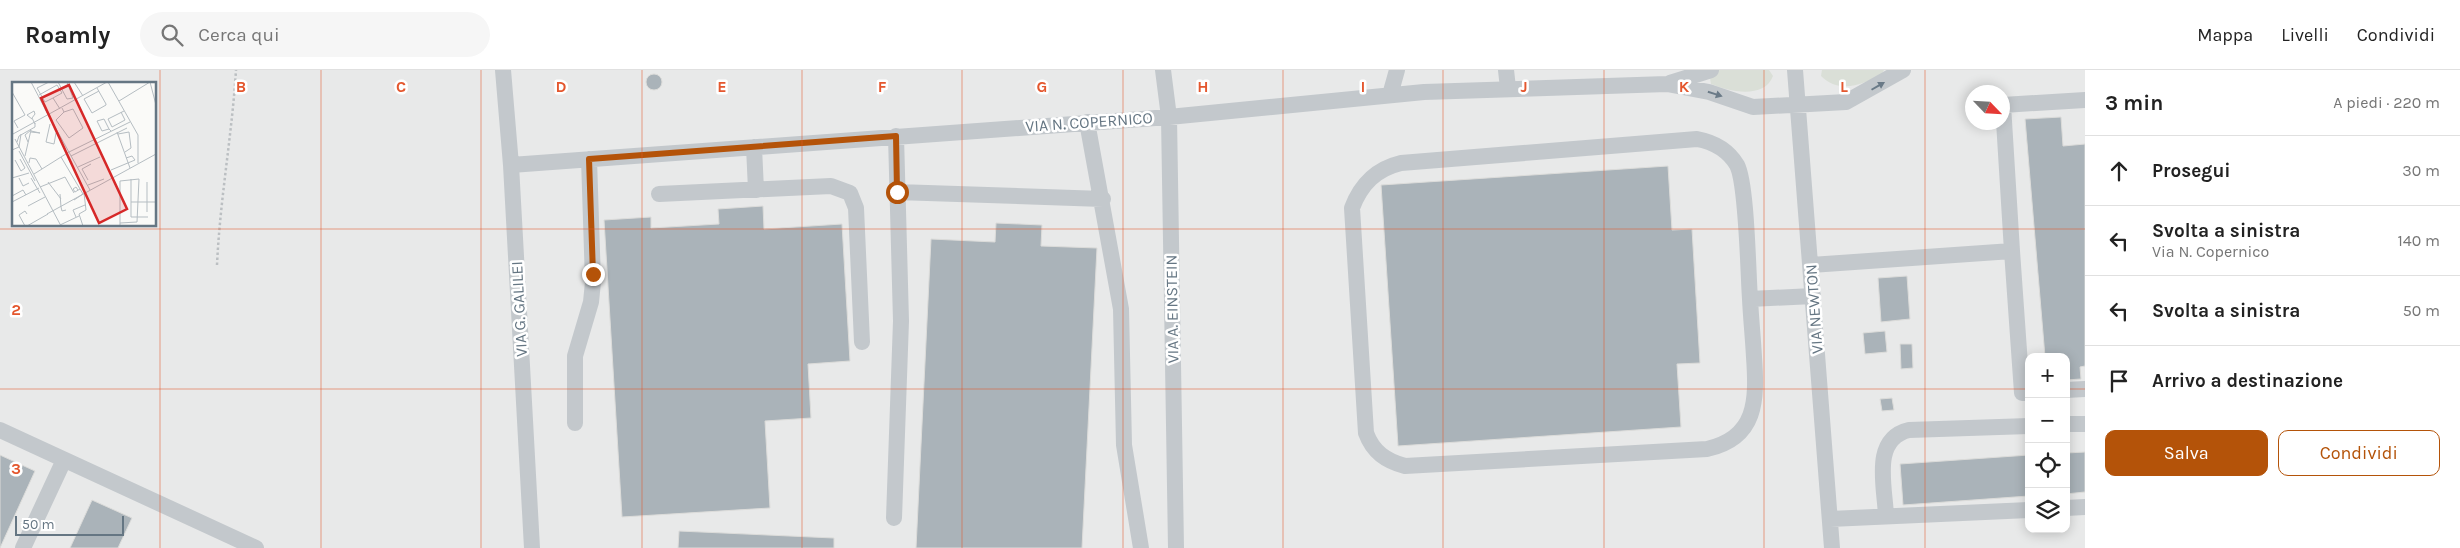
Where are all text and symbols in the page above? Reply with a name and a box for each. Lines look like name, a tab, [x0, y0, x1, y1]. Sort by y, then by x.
search box	[140, 12, 490, 57]
text: Roamly	[25, 21, 110, 49]
icon: search	[158, 21, 186, 49]
text: Cerca qui	[198, 24, 280, 46]
text: Mappa	[2197, 24, 2253, 46]
text: Livelli	[2281, 24, 2329, 46]
text: Condividi	[2357, 24, 2435, 46]
text: B	[236, 77, 246, 96]
text: C	[396, 77, 406, 96]
text: D	[556, 77, 567, 96]
text: E	[717, 77, 727, 96]
text: F	[878, 77, 887, 96]
text: G	[1037, 77, 1047, 96]
text: H	[1197, 77, 1209, 96]
text: I	[1361, 77, 1365, 96]
text: J	[1520, 77, 1528, 96]
text: K	[1679, 77, 1690, 96]
text: L	[1840, 77, 1848, 96]
one-way arrow	[1871, 81, 1884, 90]
inset map	[12, 82, 156, 226]
north arrow	[1965, 85, 2010, 130]
one-way arrow	[1708, 90, 1723, 98]
text: 3 min	[2105, 91, 2163, 115]
text: A piedi · 220 m	[2333, 93, 2440, 112]
street label: VIA N. COPERNICO	[1025, 108, 1153, 136]
icon: ahead	[2105, 157, 2133, 185]
text: Prosegui	[2152, 160, 2231, 182]
text: 30 m	[2402, 161, 2440, 180]
route start	[886, 181, 909, 204]
text: Svolta a sinistra	[2152, 220, 2300, 242]
icon: left	[2105, 227, 2133, 255]
text: 140 m	[2398, 231, 2440, 250]
text: Via N. Copernico	[2152, 242, 2269, 261]
street label: VIA A. EINSTEIN	[1162, 254, 1182, 364]
street label: VIA G. GALILEI	[507, 261, 531, 357]
route end	[582, 263, 605, 286]
street label: VIA NEWTON	[1801, 263, 1827, 355]
icon: left	[2105, 297, 2133, 325]
text: 2	[11, 300, 21, 319]
text: Svolta a sinistra	[2152, 300, 2300, 322]
text: 50 m	[2403, 301, 2440, 320]
map controls	[2025, 353, 2070, 533]
button: +	[2025, 353, 2070, 398]
icon: arrive	[2105, 367, 2133, 395]
text: Arrivo a destinazione	[2152, 370, 2343, 392]
button: −	[2025, 398, 2070, 443]
button: Salva	[2105, 430, 2268, 476]
button: Condividi	[2278, 430, 2440, 476]
button: locate	[2025, 443, 2070, 488]
text: 3	[11, 459, 21, 478]
button: layers	[2025, 488, 2070, 533]
scale bar	[15, 513, 124, 536]
text: 50 m	[22, 516, 55, 533]

